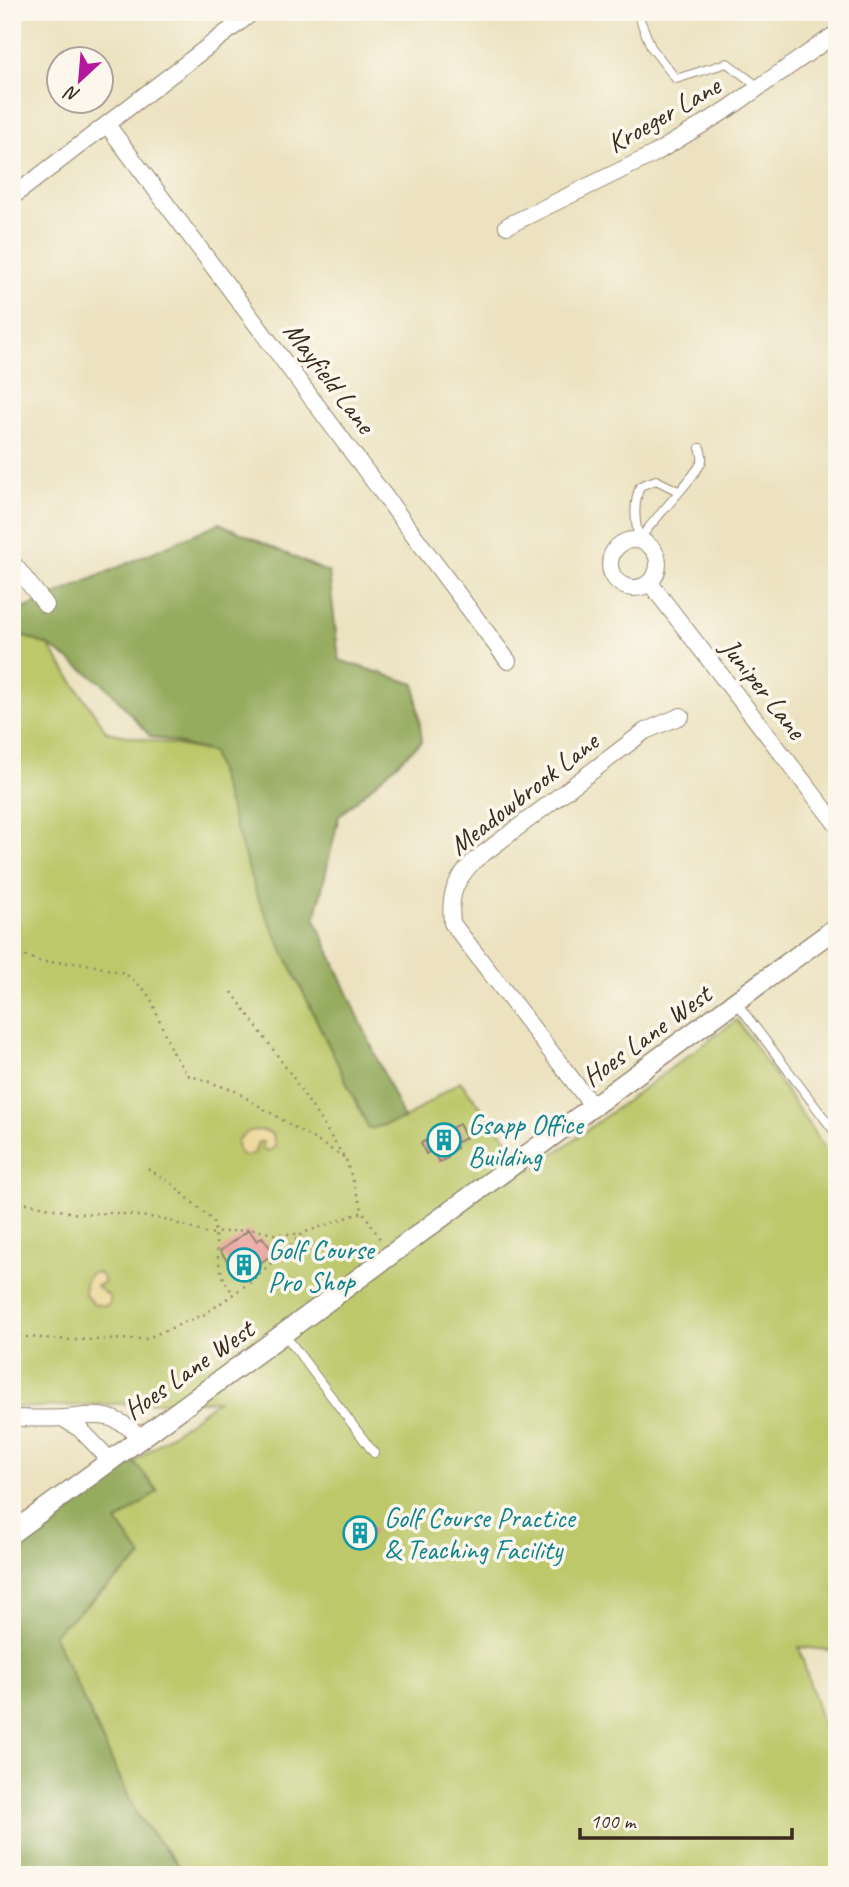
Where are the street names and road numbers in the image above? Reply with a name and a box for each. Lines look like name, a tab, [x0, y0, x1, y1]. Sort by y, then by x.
street label: Kroeger Lane	[600, 67, 728, 161]
street label: Mayfield Lane	[276, 314, 384, 442]
street label: Juniper Lane	[712, 629, 815, 747]
street label: Meadowbrook Lane	[442, 723, 606, 863]
street label: Hoes Lane West	[575, 975, 720, 1094]
street label: Hoes Lane West	[116, 1310, 262, 1427]

